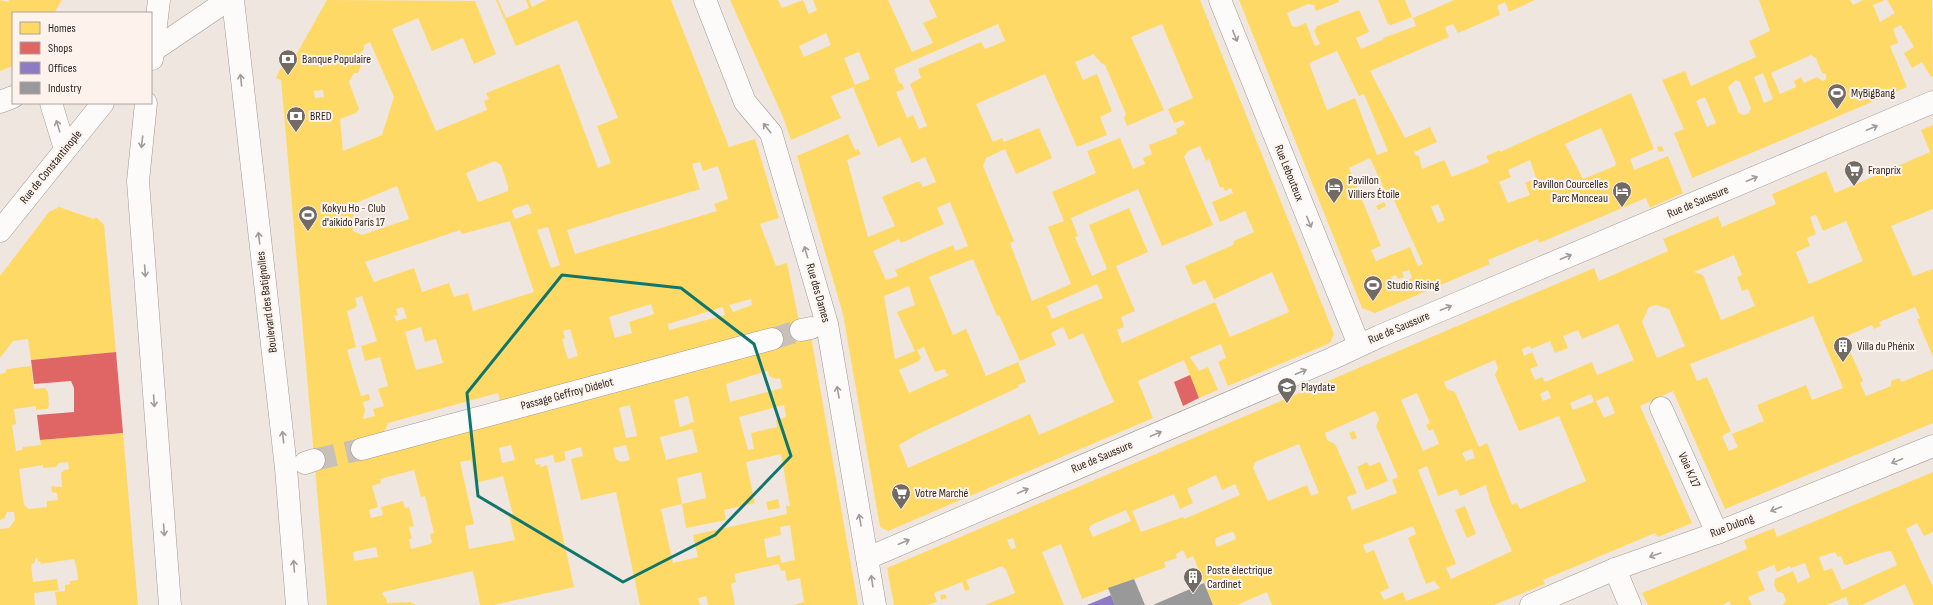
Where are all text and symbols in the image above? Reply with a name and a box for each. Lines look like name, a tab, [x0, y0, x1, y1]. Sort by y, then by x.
legend	[12, 12, 152, 104]
text: Homes	[48, 21, 76, 36]
one-way arrow	[1231, 30, 1239, 42]
text: Shops	[48, 41, 73, 56]
bank icon: Banque Populaire	[277, 48, 299, 76]
place label: Banque Populaire	[302, 52, 371, 67]
text: Offices	[48, 61, 77, 76]
one-way arrow	[237, 73, 245, 86]
text: Industry	[48, 81, 82, 96]
sports icon: MyBigBang	[1826, 82, 1848, 110]
place label: MyBigBang	[1851, 86, 1895, 101]
bank icon: BRED	[285, 105, 307, 133]
place label: BRED	[310, 109, 332, 124]
one-way arrow	[54, 120, 61, 133]
one-way arrow	[762, 123, 771, 133]
one-way arrow	[1866, 124, 1878, 131]
street label: Rue de Constantinople	[17, 127, 85, 207]
one-way arrow	[138, 135, 146, 148]
street label: Rue Lebouteux	[1271, 143, 1307, 204]
supermarket icon: Franprix	[1843, 159, 1865, 187]
place label: Franprix	[1868, 163, 1901, 178]
place label: Pavillon Villiers Étoile	[1348, 173, 1400, 202]
one-way arrow	[1746, 174, 1758, 182]
hotel icon: Pavillon Villiers Étoile	[1323, 176, 1345, 204]
place label: Pavillon Courcelles Parc Monceau	[1533, 177, 1608, 206]
hotel icon: Pavillon Courcelles Parc Monceau	[1611, 180, 1633, 208]
street label: Rue de Saussure	[1665, 182, 1731, 222]
place label: Kokyu Ho - Club d'aikido Paris 17	[322, 201, 386, 230]
sports icon: Kokyu Ho - Club d'aikido Paris 17	[297, 204, 319, 232]
one-way arrow	[1306, 215, 1313, 227]
one-way arrow	[256, 232, 263, 245]
one-way arrow	[802, 245, 809, 258]
street label: Boulevard des Batignolles	[253, 250, 281, 354]
one-way arrow	[1559, 253, 1571, 261]
street label: Rue des Dames	[802, 262, 834, 324]
one-way arrow	[141, 264, 148, 277]
sports icon: Studio Rising	[1362, 274, 1384, 302]
place label: Studio Rising	[1387, 278, 1439, 293]
one-way arrow	[1440, 304, 1452, 311]
street label: Rue de Saussure	[1366, 308, 1432, 348]
building icon: Villa du Phénix	[1832, 335, 1854, 363]
place label: Villa du Phénix	[1857, 339, 1915, 354]
one-way arrow	[1294, 368, 1306, 375]
street label: Passage Geffroy Didelot	[519, 374, 615, 414]
school or university icon: Playdate	[1276, 376, 1298, 404]
place label: Playdate	[1301, 380, 1336, 395]
one-way arrow	[834, 385, 842, 398]
one-way arrow	[151, 394, 158, 407]
one-way arrow	[1149, 430, 1161, 437]
one-way arrow	[279, 431, 287, 444]
street label: Rue de Saussure	[1069, 437, 1135, 477]
street label: Voie K/17	[1675, 450, 1704, 490]
one-way arrow	[1891, 457, 1903, 465]
supermarket icon: Votre Marché	[890, 482, 912, 510]
place label: Votre Marché	[915, 486, 969, 501]
one-way arrow	[1017, 487, 1029, 494]
one-way arrow	[1771, 506, 1783, 513]
street label: Rue Dulong	[1708, 511, 1756, 541]
one-way arrow	[856, 514, 864, 527]
one-way arrow	[161, 524, 168, 537]
one-way arrow	[897, 538, 909, 546]
one-way arrow	[1648, 552, 1661, 559]
one-way arrow	[290, 560, 297, 573]
place label: Poste électrique Cardinet	[1207, 563, 1273, 592]
building icon: Poste électrique Cardinet	[1182, 566, 1204, 594]
one-way arrow	[867, 575, 875, 588]

